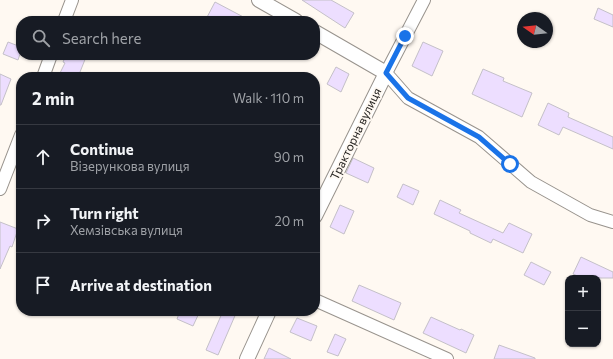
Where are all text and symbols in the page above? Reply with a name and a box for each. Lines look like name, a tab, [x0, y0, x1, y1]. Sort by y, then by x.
north arrow	[517, 12, 553, 48]
search box	[16, 16, 320, 60]
icon: search	[30, 27, 52, 49]
route end	[396, 27, 414, 45]
text: Search here	[62, 29, 141, 47]
street label: Тракторна вулиця	[327, 85, 383, 182]
text: 2 min	[32, 88, 74, 109]
text: Walk · 110 m	[233, 90, 304, 106]
text: Continue	[70, 140, 134, 158]
icon: ahead	[32, 146, 54, 168]
text: 90 m	[274, 149, 304, 165]
route start	[501, 155, 519, 173]
text: Візерункова вулиця	[70, 158, 190, 174]
text: Turn right	[70, 204, 139, 222]
icon: right	[32, 210, 54, 232]
text: 20 m	[275, 213, 304, 229]
text: Хемзівська вулиця	[70, 222, 183, 238]
icon: arrive	[32, 274, 54, 296]
map controls	[565, 275, 601, 347]
button: +	[565, 275, 601, 311]
text: Arrive at destination	[70, 276, 212, 294]
button: −	[565, 311, 601, 347]

